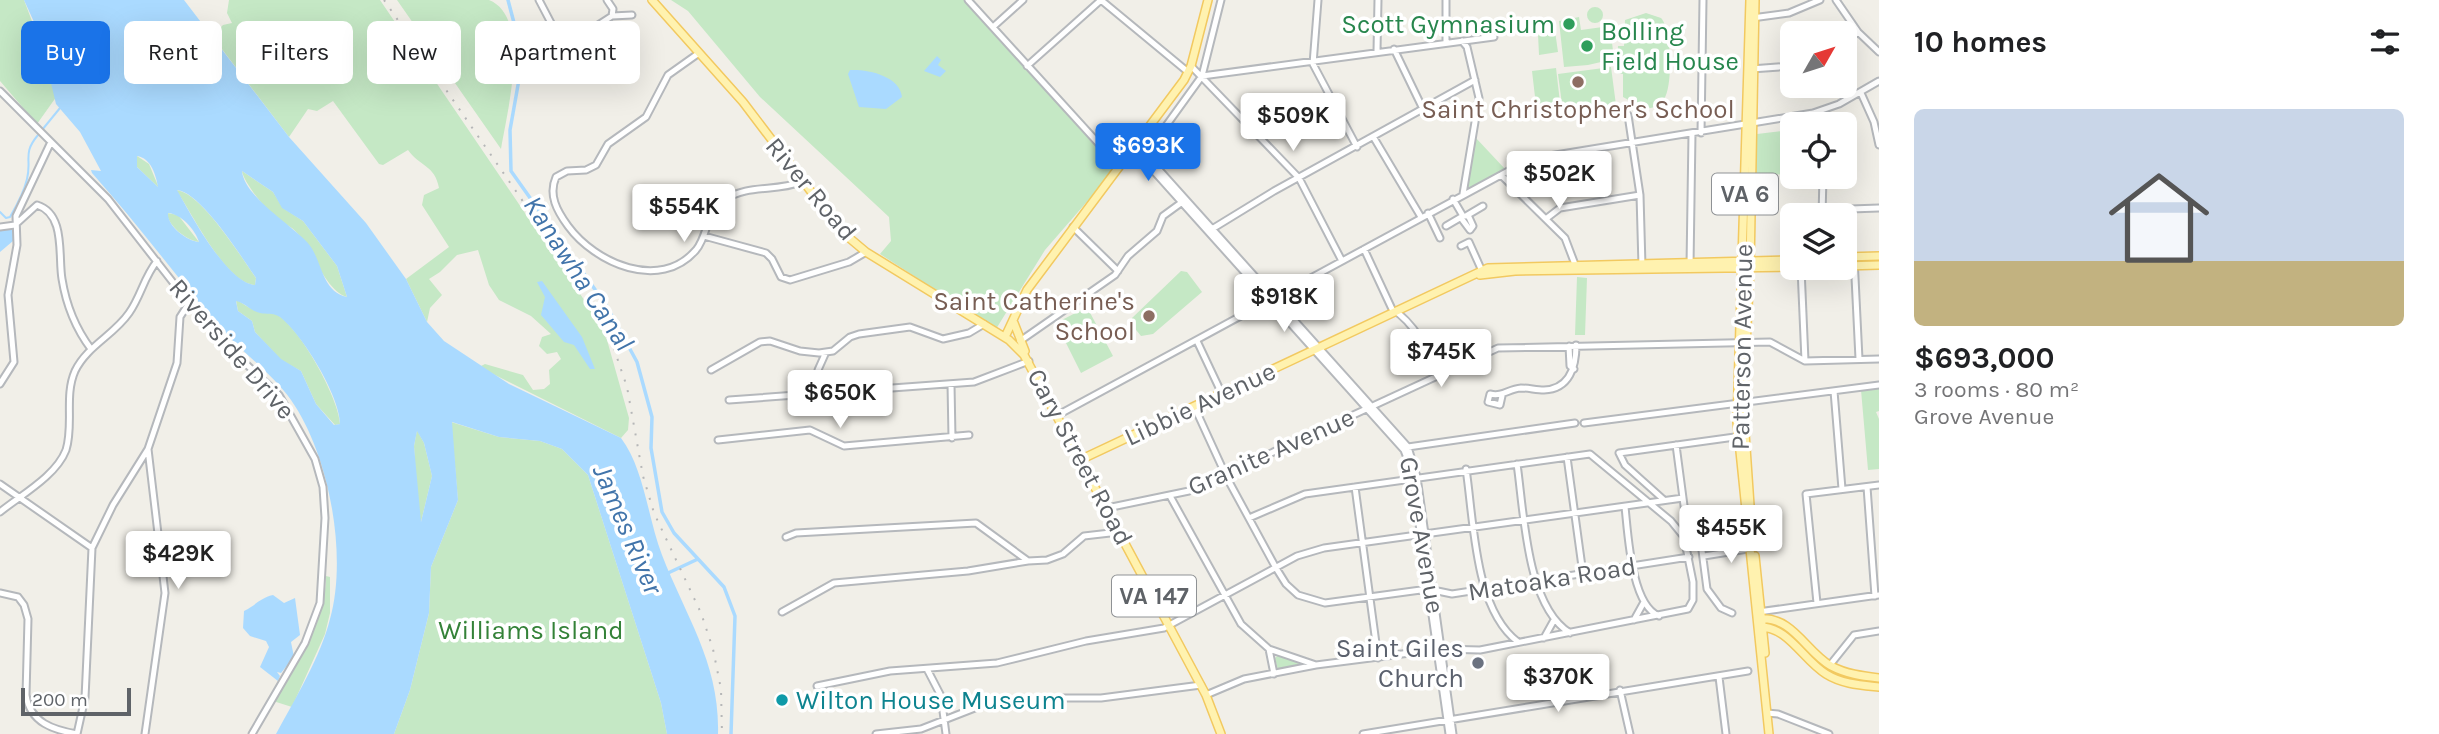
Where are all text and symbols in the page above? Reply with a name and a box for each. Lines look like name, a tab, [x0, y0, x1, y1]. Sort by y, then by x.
place label: Scott Gymnasium	[1341, 9, 1555, 40]
marker: Scott Gymnasium	[1561, 16, 1577, 32]
place label: Bolling Field House	[1601, 16, 1739, 77]
chip: Buy	[21, 21, 110, 84]
chip: Rent	[124, 21, 222, 84]
chip: Filters	[236, 21, 353, 84]
chip: New	[367, 21, 461, 84]
chip: Apartment	[475, 21, 640, 84]
north arrow	[1780, 21, 1857, 98]
map controls	[1780, 21, 1857, 280]
icon: filters	[2366, 23, 2404, 61]
text: 10 homes	[1914, 24, 2047, 60]
marker: Bolling Field House	[1579, 38, 1595, 54]
marker: Saint Christopher's School	[1570, 74, 1586, 90]
pin: $509K	[1244, 94, 1342, 153]
place label: Saint Christopher's School	[1421, 94, 1735, 125]
text: $509K	[1257, 102, 1329, 129]
button: locate	[1780, 112, 1857, 189]
pin: $693K	[1099, 124, 1197, 183]
street label: River Road	[759, 131, 863, 247]
text: $693K	[1111, 132, 1185, 159]
pin: $502K	[1510, 152, 1608, 211]
icon: home	[2096, 155, 2222, 281]
text: $502K	[1523, 160, 1595, 187]
road number: VA 6	[1712, 174, 1778, 214]
pin: $554K	[635, 184, 733, 244]
water label: Kanawha Canal	[517, 189, 641, 357]
text: $554K	[648, 193, 720, 220]
button: layers	[1780, 203, 1857, 280]
street label: Patterson Avenue	[1725, 244, 1759, 450]
street label: Riverside Drive	[162, 272, 302, 426]
pin: $918K	[1235, 274, 1333, 334]
text: $918K	[1250, 283, 1318, 310]
place label: Saint Catherine's School	[933, 286, 1135, 347]
marker: Saint Catherine's School	[1141, 308, 1157, 324]
pin: $745K	[1392, 330, 1490, 389]
text: $745K	[1406, 338, 1476, 365]
text: $693,000	[1914, 340, 2054, 376]
street label: Libbie Avenue	[1119, 355, 1281, 453]
street label: Cary Street Road	[1020, 363, 1140, 551]
pin: $650K	[791, 370, 889, 430]
text: 3 rooms · 80 m²	[1914, 376, 2079, 403]
text: $650K	[804, 379, 876, 406]
street label: Granite Avenue	[1183, 401, 1359, 503]
text: Grove Avenue	[1914, 403, 2054, 430]
street label: Grove Avenue	[1393, 454, 1451, 616]
water label: James River	[586, 459, 671, 600]
pin: $455K	[1682, 505, 1780, 565]
text: $455K	[1695, 514, 1767, 541]
pin: $429K	[129, 532, 227, 591]
text: $429K	[142, 540, 214, 567]
street label: Matoaka Road	[1466, 550, 1638, 608]
road number: VA 147	[1112, 576, 1196, 616]
park label: Williams Island	[438, 615, 624, 646]
place label: Saint Giles Church	[1336, 633, 1464, 694]
pin: $370K	[1509, 654, 1607, 714]
marker: Saint Giles Church	[1470, 655, 1486, 671]
text: $370K	[1522, 663, 1594, 690]
scale bar	[21, 685, 131, 717]
place label: Wilton House Museum	[796, 685, 1066, 716]
text: 200 m	[32, 689, 88, 711]
marker: Wilton House Museum	[774, 692, 790, 708]

